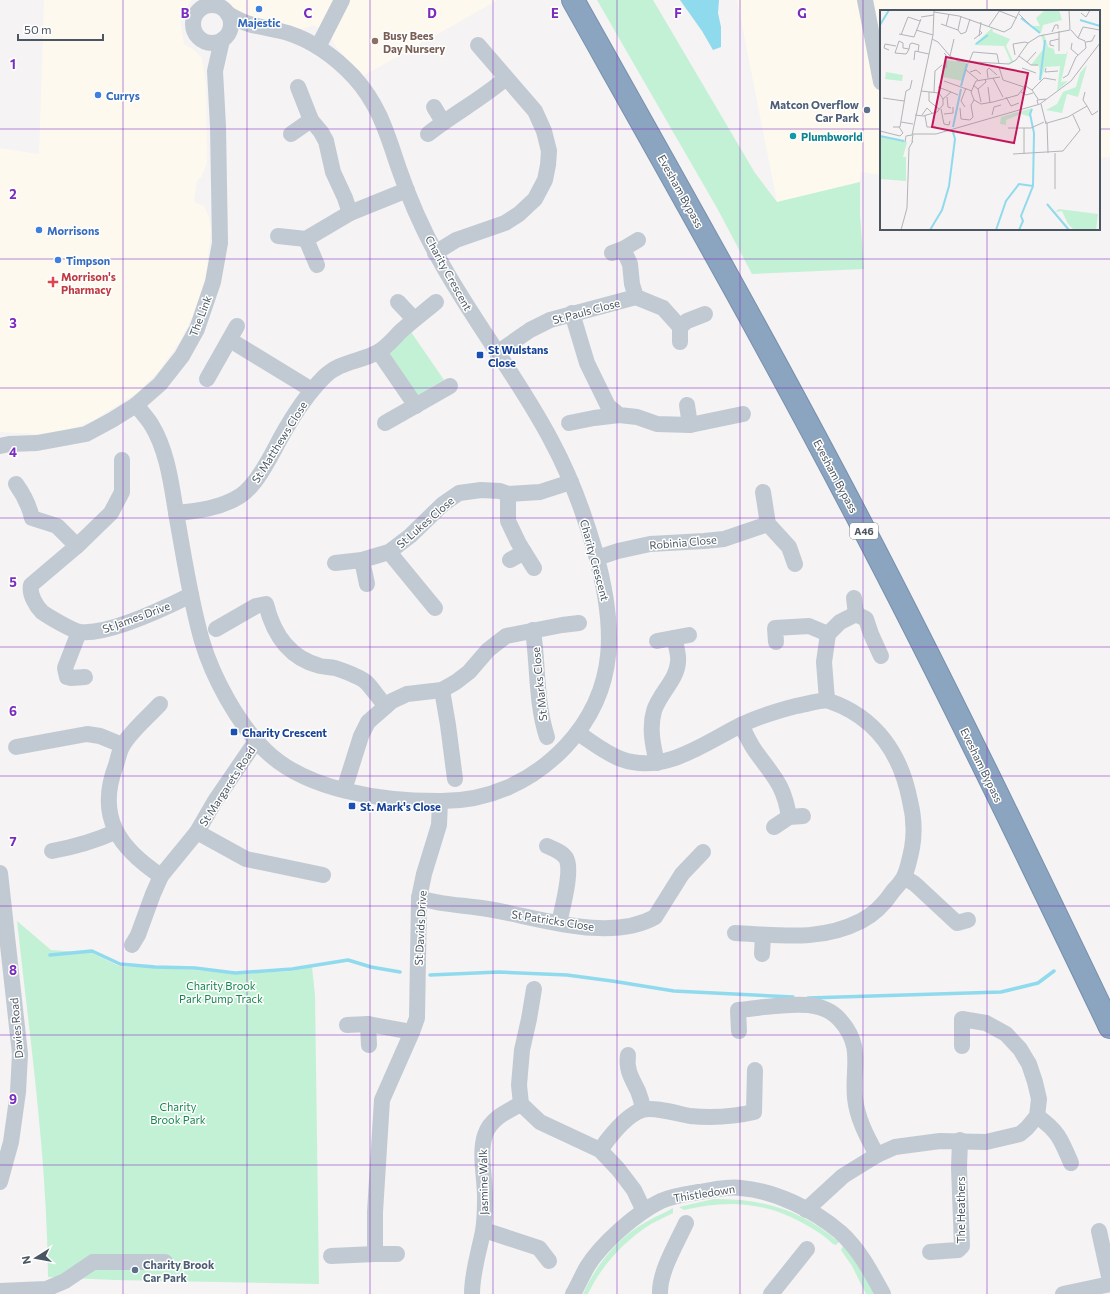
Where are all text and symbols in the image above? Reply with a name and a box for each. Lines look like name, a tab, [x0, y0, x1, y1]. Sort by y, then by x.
marker: Majestic	[254, 4, 264, 14]
text: B	[181, 5, 190, 21]
text: C	[304, 5, 313, 21]
text: D	[427, 5, 437, 21]
text: E	[551, 5, 559, 21]
text: F	[674, 5, 682, 21]
text: G	[797, 5, 807, 21]
inset map	[880, 10, 1100, 230]
scale bar	[18, 16, 103, 42]
place label: Majestic	[237, 16, 281, 29]
text: 50 m	[24, 22, 52, 36]
place label: Busy Bees Day Nursery	[383, 29, 445, 55]
marker: Busy Bees Day Nursery	[370, 36, 380, 46]
text: 1	[10, 56, 16, 72]
place label: Currys	[106, 89, 140, 102]
marker: Currys	[93, 90, 103, 100]
place label: Matcon Overflow Car Park	[770, 98, 860, 124]
marker: Matcon Overflow Car Park	[862, 105, 872, 115]
place label: Plumbworld	[801, 130, 863, 143]
marker: Plumbworld	[788, 131, 798, 141]
street label: Evesham Bypass	[656, 152, 706, 230]
text: 2	[9, 186, 17, 202]
place label: Morrisons	[47, 224, 99, 237]
marker: Morrisons	[34, 225, 44, 235]
street label: Charity Crescent	[423, 233, 475, 313]
place label: Timpson	[66, 254, 110, 267]
marker: Timpson	[53, 255, 63, 265]
place label: Morrison's Pharmacy	[61, 270, 116, 296]
marker: Morrison's Pharmacy	[48, 277, 58, 287]
street label: The Link	[186, 294, 214, 338]
street label: St Pauls Close	[551, 296, 621, 326]
text: 3	[9, 315, 17, 331]
place label: St Wulstans Close	[488, 343, 548, 369]
marker: St Wulstans Close	[475, 350, 485, 360]
street label: St Matthews Close	[249, 399, 309, 485]
street label: Evesham Bypass	[811, 437, 861, 515]
text: 4	[9, 444, 17, 460]
street label: St Lukes Close	[394, 493, 456, 550]
street label: Charity Crescent	[578, 518, 612, 603]
road number: A46	[850, 523, 878, 539]
street label: Robinia Close	[649, 533, 717, 551]
text: 5	[9, 574, 17, 590]
street label: St James Drive	[100, 599, 172, 636]
street label: St Marks Close	[529, 646, 549, 722]
text: 6	[9, 703, 17, 719]
place label: Charity Crescent	[242, 726, 327, 739]
street label: Evesham Bypass	[958, 726, 1006, 804]
marker: Charity Crescent	[229, 727, 239, 737]
street label: St Margarets Road	[196, 744, 258, 828]
place label: St. Mark's Close	[360, 800, 441, 813]
marker: St. Mark's Close	[347, 801, 357, 811]
text: 7	[9, 833, 17, 849]
street label: St Davids Drive	[412, 890, 428, 966]
street label: St Patricks Close	[511, 907, 595, 933]
text: 8	[9, 962, 17, 978]
park label: Charity Brook Park Pump Track	[179, 979, 263, 1005]
street label: Davies Road	[7, 997, 25, 1059]
text: 9	[9, 1091, 17, 1107]
park label: Charity Brook Park	[150, 1100, 206, 1126]
street label: Jasmine Walk	[476, 1149, 491, 1215]
street label: The Heathers	[954, 1177, 967, 1243]
street label: Thistledown	[672, 1182, 736, 1204]
north arrow	[16, 1238, 56, 1278]
text: N	[19, 1255, 33, 1265]
place label: Charity Brook Car Park	[143, 1258, 215, 1284]
marker: Charity Brook Car Park	[130, 1265, 140, 1275]

